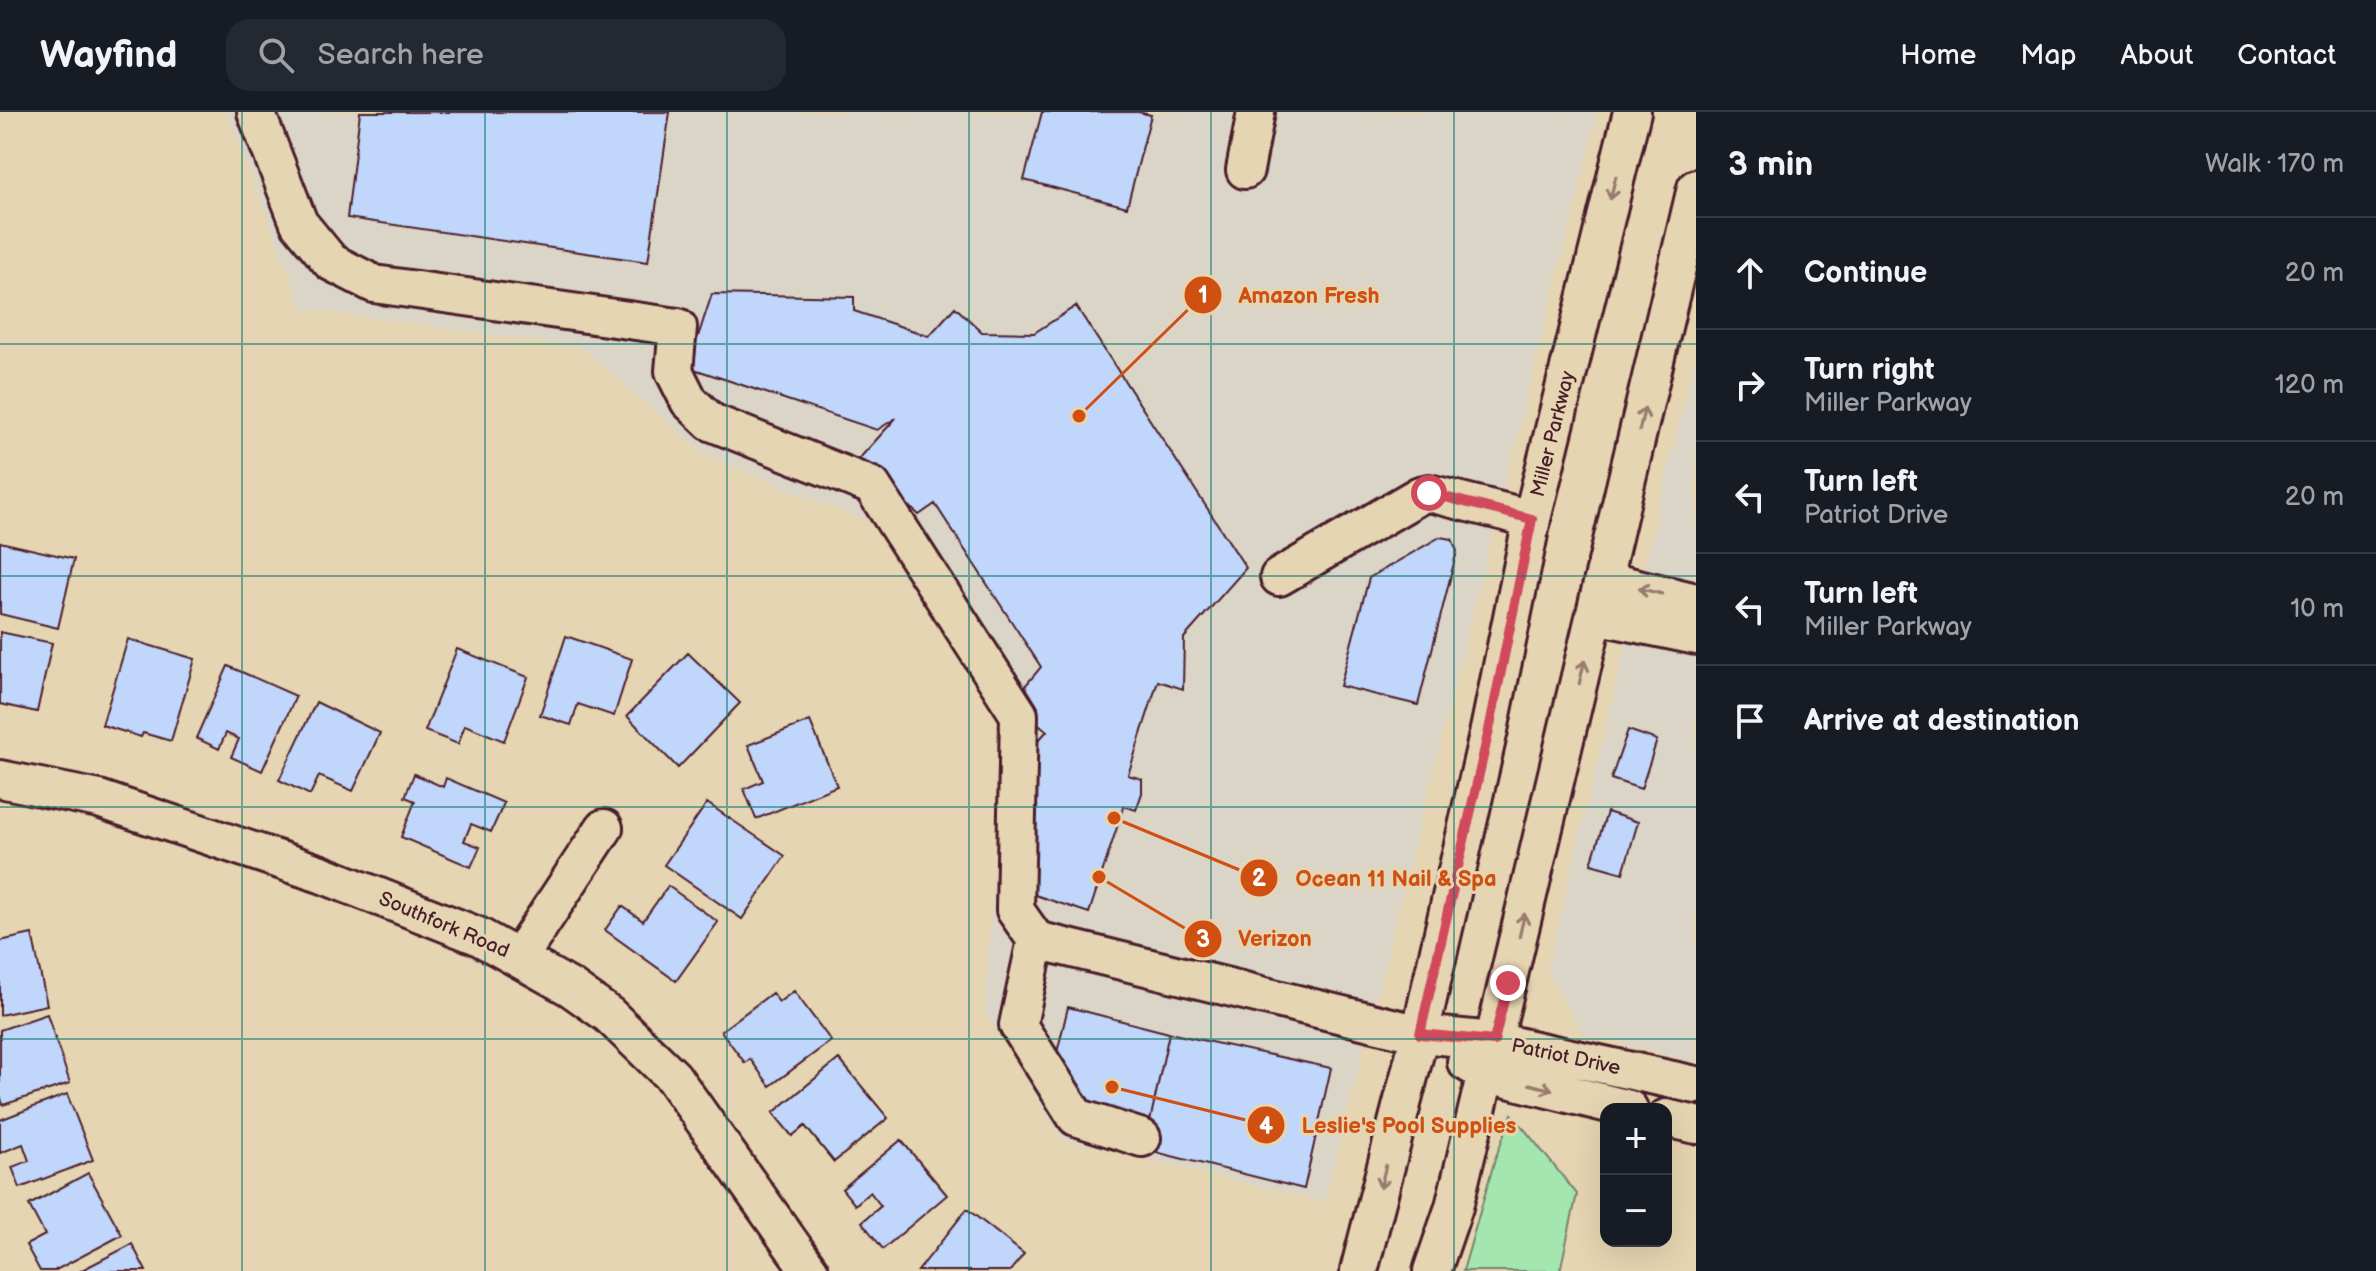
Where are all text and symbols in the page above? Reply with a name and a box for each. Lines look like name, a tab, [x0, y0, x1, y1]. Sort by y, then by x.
search box	[226, 19, 786, 91]
text: Wayfind	[40, 33, 178, 78]
icon: search	[254, 33, 298, 77]
text: Search here	[318, 37, 484, 73]
text: Home	[1900, 39, 1976, 72]
text: Map	[2020, 39, 2077, 72]
text: About	[2121, 39, 2193, 72]
text: Contact	[2237, 39, 2336, 72]
text: 3 min	[1728, 144, 1813, 185]
text: Walk · 170 m	[2205, 149, 2344, 180]
one-way arrow	[1605, 174, 1620, 200]
icon: ahead	[1728, 251, 1772, 295]
text: Continue	[1804, 255, 1927, 291]
text: 20 m	[2285, 258, 2344, 289]
callout: Amazon Fresh	[1183, 272, 1396, 318]
text: 1	[1198, 281, 1208, 310]
text: Amazon Fresh	[1237, 283, 1380, 310]
text: Turn right	[1804, 352, 1935, 388]
icon: right	[1728, 363, 1772, 407]
street label: Miller Parkway	[1526, 369, 1580, 499]
text: 120 m	[2275, 370, 2344, 401]
text: Miller Parkway	[1804, 388, 1972, 419]
one-way arrow	[1635, 406, 1650, 432]
text: Turn left	[1804, 464, 1918, 500]
route start	[1411, 475, 1447, 511]
icon: left	[1728, 475, 1772, 519]
text: 20 m	[2285, 482, 2344, 513]
text: Patriot Drive	[1804, 500, 1948, 531]
text: Turn left	[1804, 576, 1918, 612]
one-way arrow	[1637, 583, 1663, 598]
icon: left	[1728, 587, 1772, 631]
text: 10 m	[2290, 594, 2344, 625]
text: Miller Parkway	[1804, 612, 1972, 643]
one-way arrow	[1575, 659, 1590, 685]
icon: arrive	[1728, 699, 1772, 743]
text: Arrive at destination	[1804, 703, 2080, 739]
callout: Ocean 11 Nail & Spa	[1239, 855, 1513, 901]
text: 2	[1252, 864, 1267, 893]
text: Ocean 11 Nail & Spa	[1295, 866, 1497, 893]
street label: Southfork Road	[375, 887, 513, 963]
one-way arrow	[1515, 912, 1530, 938]
callout: Verizon	[1183, 916, 1328, 962]
text: 3	[1196, 925, 1210, 954]
text: Verizon	[1238, 926, 1312, 953]
route end	[1490, 965, 1526, 1001]
street label: Patriot Drive	[1509, 1034, 1623, 1080]
one-way arrow	[1528, 1081, 1554, 1096]
callout: Leslie's Pool Supplies	[1246, 1102, 1533, 1148]
map controls	[1600, 1103, 1672, 1247]
button: +	[1600, 1103, 1672, 1175]
text: 4	[1259, 1112, 1273, 1141]
text: Leslie's Pool Supplies	[1302, 1113, 1517, 1140]
one-way arrow	[1375, 1164, 1390, 1190]
button: −	[1600, 1175, 1672, 1247]

